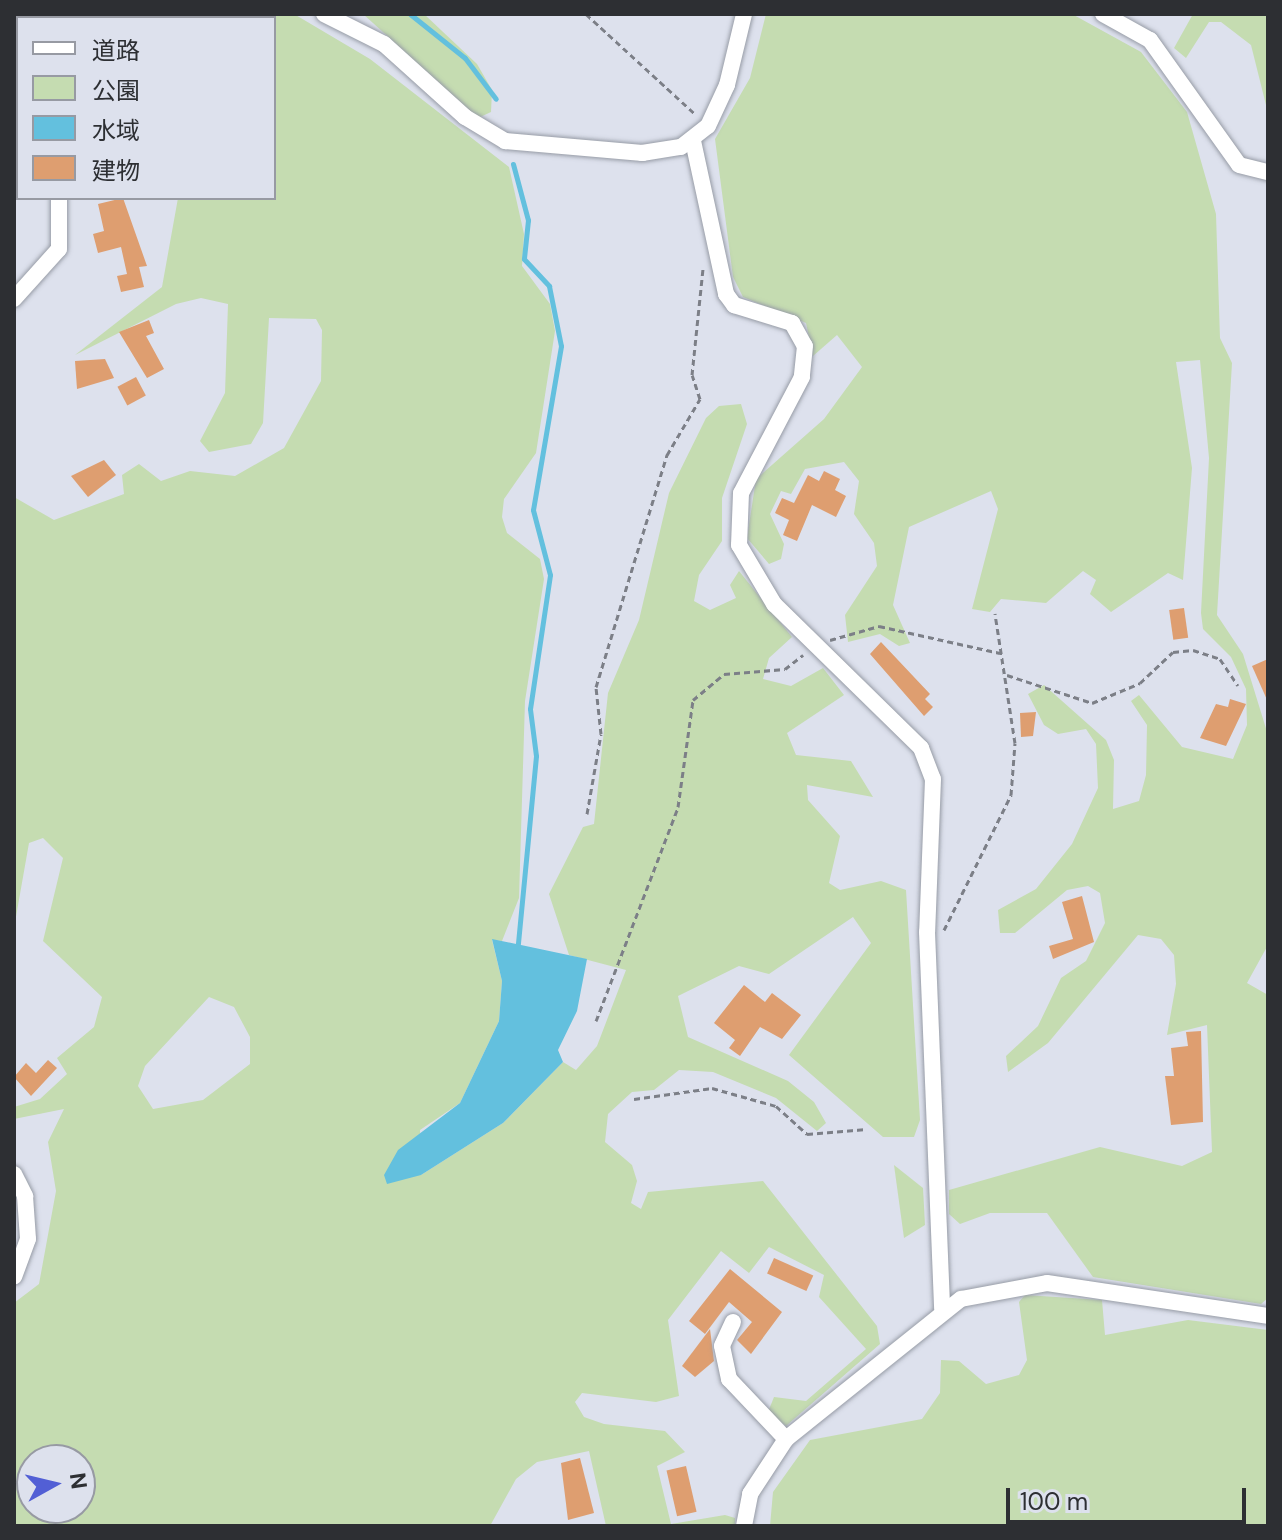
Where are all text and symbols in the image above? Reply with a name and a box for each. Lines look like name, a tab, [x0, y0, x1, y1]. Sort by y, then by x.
legend	[16, 16, 276, 200]
text: 道路	[92, 35, 140, 66]
text: 公園	[92, 75, 140, 106]
text: 水域	[92, 115, 140, 146]
text: 建物	[92, 155, 140, 186]
north arrow	[16, 1444, 96, 1524]
text: N	[63, 1471, 94, 1491]
scale bar	[1010, 1472, 1250, 1522]
text: 100 m	[1020, 1486, 1088, 1517]

